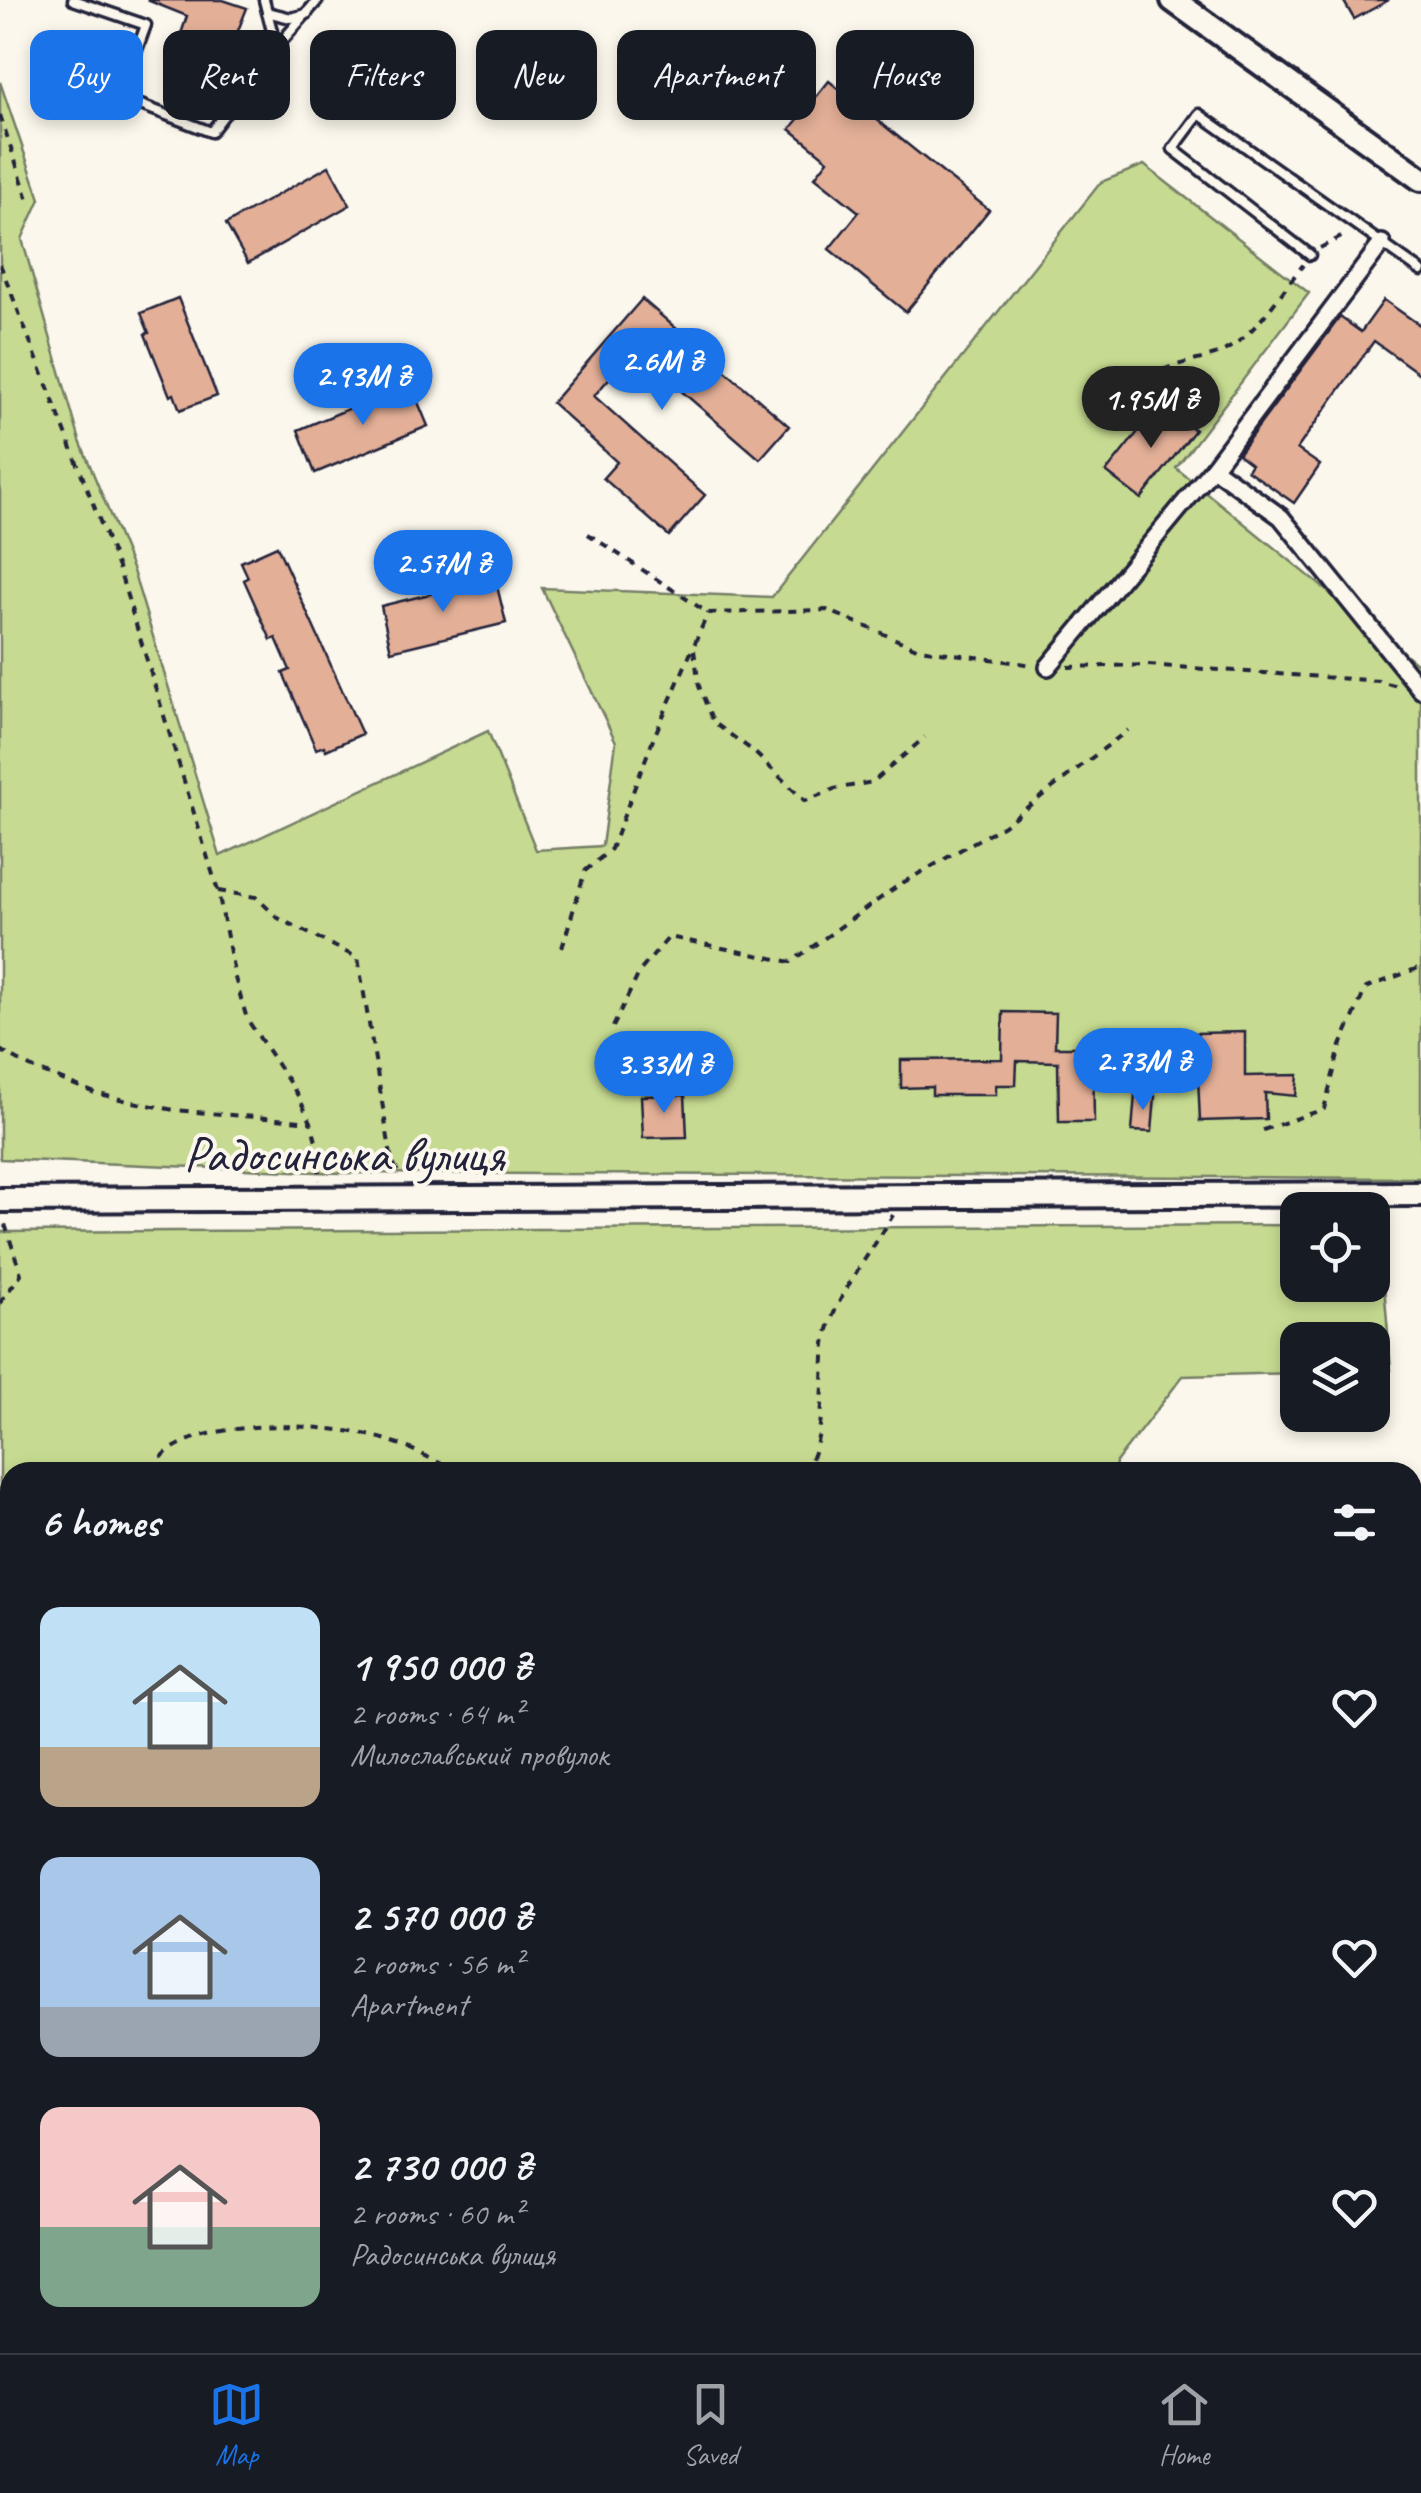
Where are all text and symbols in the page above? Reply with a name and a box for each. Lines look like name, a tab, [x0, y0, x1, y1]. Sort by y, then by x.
chip: Buy	[30, 30, 143, 120]
chip: Rent	[163, 30, 290, 120]
chip: Filters	[310, 30, 456, 120]
chip: New	[476, 30, 597, 120]
chip: Apartment	[617, 30, 816, 120]
chip: House	[836, 30, 974, 120]
pin: 2.6M ₴	[581, 328, 743, 413]
text: 2.6M ₴	[621, 340, 703, 381]
pin: 2.93M ₴	[271, 343, 455, 428]
text: 2.93M ₴	[316, 355, 410, 396]
pin: 1.95M ₴	[1059, 366, 1243, 451]
text: 1.95M ₴	[1104, 378, 1198, 419]
pin: 2.57M ₴	[351, 530, 535, 615]
text: 2.57M ₴	[396, 542, 490, 583]
pin: 2.73M ₴	[1051, 1028, 1235, 1113]
pin: 3.33M ₴	[572, 1031, 756, 1116]
text: 2.73M ₴	[1095, 1040, 1191, 1081]
text: 3.33M ₴	[616, 1043, 712, 1084]
street label: Радосинська вулиця	[184, 1123, 506, 1186]
map controls	[1280, 1192, 1390, 1432]
button: locate	[1280, 1192, 1390, 1302]
button: layers	[1280, 1322, 1390, 1432]
icon: filters	[1327, 1495, 1382, 1550]
text: 6 homes	[40, 1496, 159, 1549]
text: 1 950 000 ₴	[350, 1640, 531, 1693]
icon: home	[120, 1647, 240, 1767]
icon: heart	[1327, 1680, 1382, 1735]
text: 2 rooms · 64 m²	[350, 1693, 523, 1734]
text: Милославський провулок	[350, 1734, 609, 1775]
text: 2 570 000 ₴	[350, 1890, 531, 1943]
icon: home	[120, 1897, 240, 2017]
icon: heart	[1327, 1930, 1382, 1985]
text: 2 rooms · 56 m²	[350, 1943, 523, 1984]
text: Apartment	[350, 1984, 468, 2025]
text: 2 730 000 ₴	[350, 2140, 532, 2193]
icon: home	[120, 2147, 240, 2267]
icon: heart	[1327, 2180, 1382, 2235]
text: 2 rooms · 60 m²	[350, 2193, 523, 2234]
text: Радосинська вулиця	[350, 2234, 555, 2275]
tab: Map	[209, 2377, 264, 2472]
tab: Saved	[683, 2377, 738, 2472]
tab: Home	[1157, 2377, 1212, 2472]

